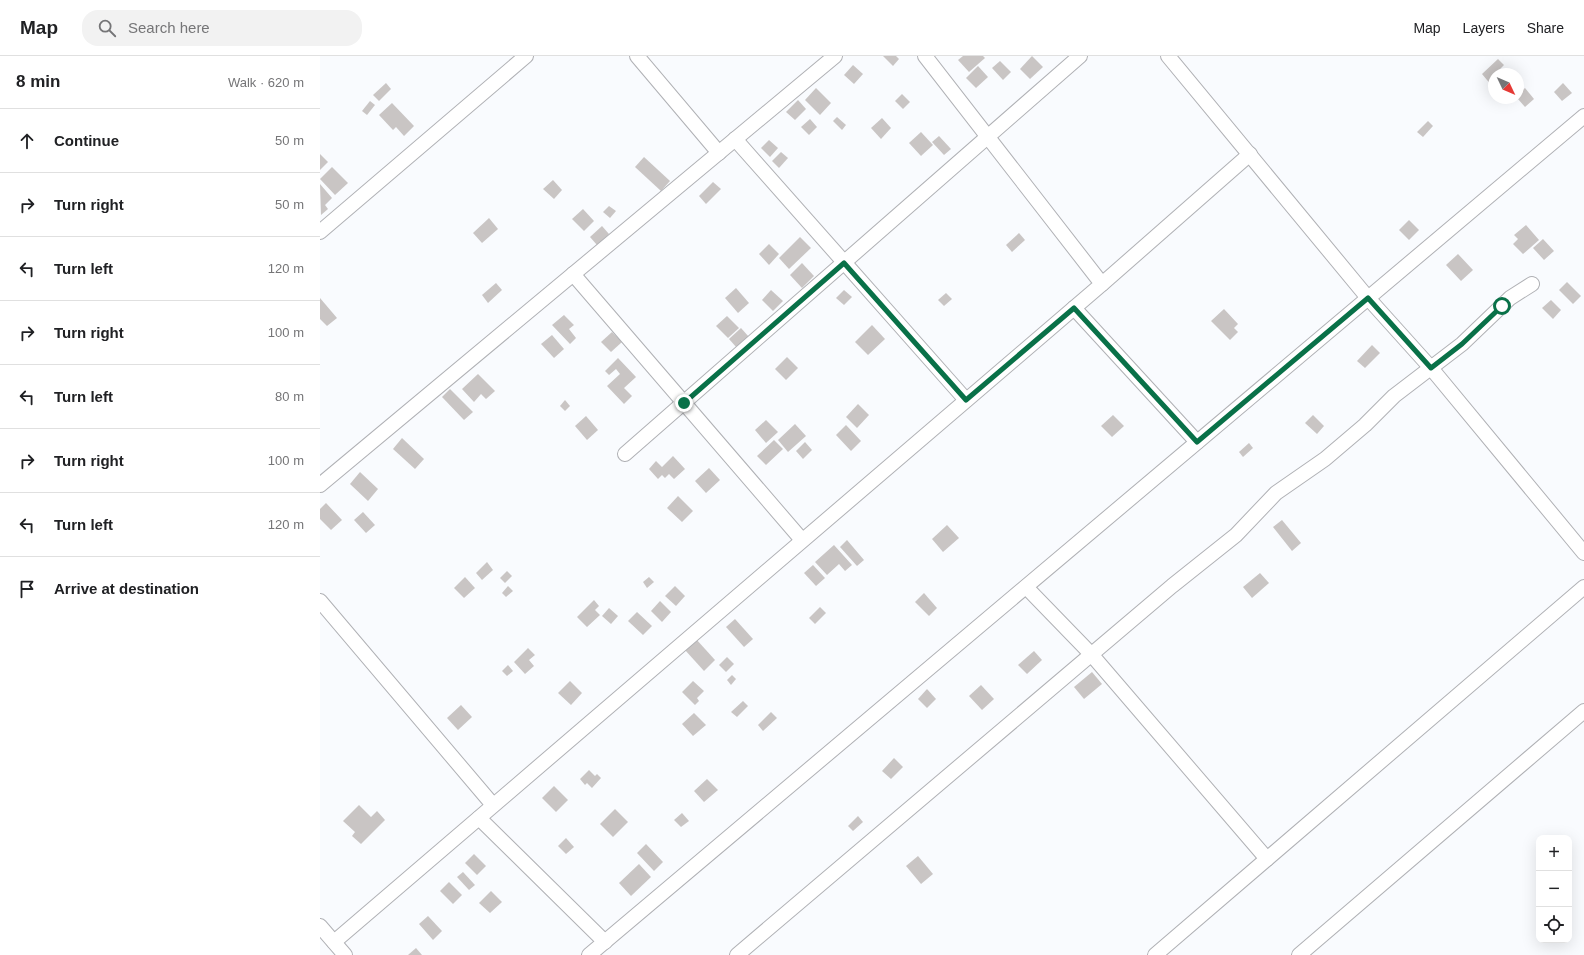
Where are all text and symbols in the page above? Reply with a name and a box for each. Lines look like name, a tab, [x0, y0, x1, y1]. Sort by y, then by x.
search box	[82, 10, 362, 46]
text: Map	[20, 17, 58, 38]
icon: search	[96, 17, 118, 39]
text: Search here	[128, 19, 210, 36]
text: Map	[1413, 20, 1441, 36]
text: Layers	[1463, 20, 1505, 36]
text: Share	[1527, 20, 1564, 36]
north arrow	[1488, 68, 1524, 104]
text: 8 min	[16, 72, 60, 91]
text: Walk · 620 m	[228, 75, 304, 90]
icon: ahead	[16, 130, 38, 152]
text: Continue	[54, 132, 119, 149]
text: 50 m	[275, 133, 304, 148]
icon: right	[16, 194, 38, 216]
text: Turn right	[54, 196, 124, 213]
text: 50 m	[275, 197, 304, 212]
icon: left	[16, 258, 38, 280]
text: Turn left	[54, 260, 113, 277]
text: 120 m	[268, 261, 304, 276]
route start	[1493, 297, 1511, 315]
icon: right	[16, 322, 38, 344]
text: Turn right	[54, 324, 124, 341]
text: 100 m	[268, 325, 304, 340]
icon: left	[16, 386, 38, 408]
text: Turn left	[54, 388, 113, 405]
text: 80 m	[275, 389, 304, 404]
route end	[675, 394, 693, 412]
icon: right	[16, 450, 38, 472]
text: Turn right	[54, 452, 124, 469]
text: 100 m	[268, 453, 304, 468]
icon: left	[16, 514, 38, 536]
text: Turn left	[54, 516, 113, 533]
text: 120 m	[268, 517, 304, 532]
icon: arrive	[16, 578, 38, 600]
text: Arrive at destination	[54, 580, 199, 597]
map controls	[1536, 835, 1572, 943]
button: +	[1536, 835, 1572, 871]
button: −	[1536, 871, 1572, 907]
button: locate	[1536, 907, 1572, 943]

